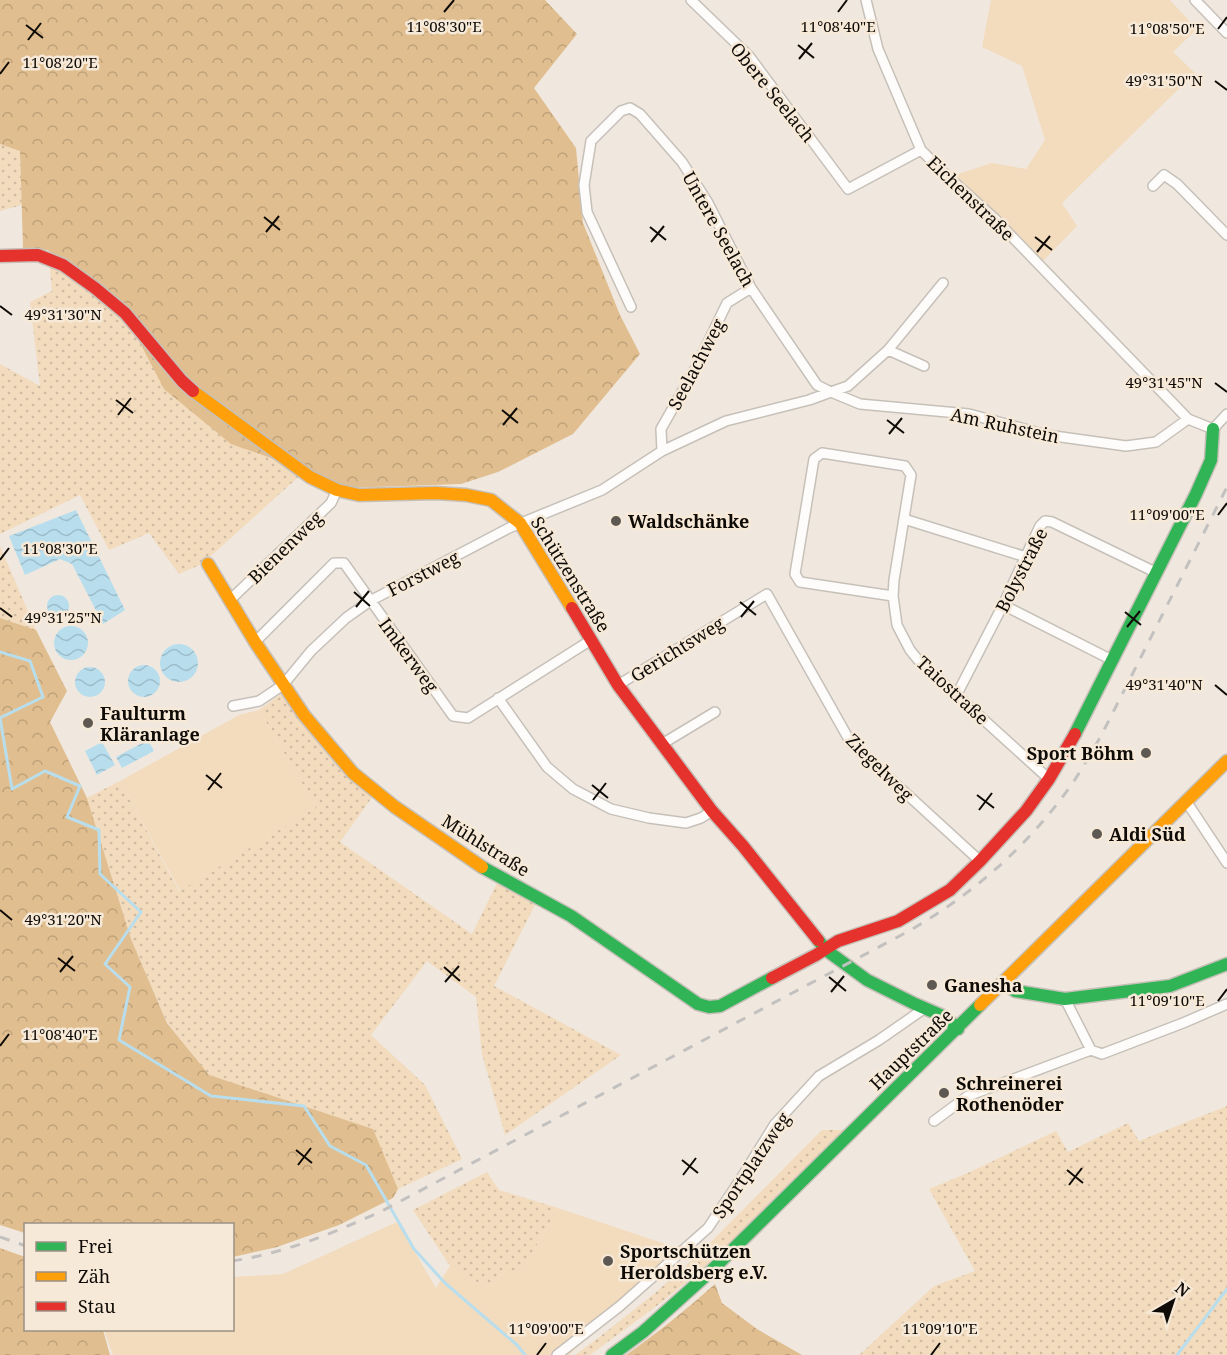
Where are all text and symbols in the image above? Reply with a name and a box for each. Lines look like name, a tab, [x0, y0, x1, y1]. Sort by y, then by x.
text: 11°08'30"E	[406, 16, 482, 36]
text: 11°08'40"E	[800, 16, 876, 36]
text: 11°08'50"E	[1129, 18, 1205, 38]
street label: Obere Seelach	[725, 37, 821, 147]
text: 11°08'20"E	[22, 52, 98, 72]
text: 49°31'50"N	[1125, 70, 1203, 90]
street label: Eichenstraße	[922, 150, 1020, 246]
street label: Untere Seelach	[677, 167, 761, 291]
text: 49°31'30"N	[24, 304, 102, 324]
street label: Seelachweg	[662, 314, 730, 414]
text: 49°31'45"N	[1125, 372, 1203, 392]
street label: Am Ruhstein	[948, 402, 1062, 448]
text: 11°09'00"E	[1129, 504, 1205, 524]
street label: Bienenweg	[243, 505, 328, 589]
place label: Waldschänke	[628, 509, 749, 533]
street label: Schützenstraße	[526, 512, 616, 636]
marker: Waldschänke	[609, 514, 623, 528]
street label: Bolystraße	[989, 524, 1053, 616]
text: 11°08'30"E	[22, 538, 98, 558]
street label: Forstweg	[383, 544, 463, 601]
text: 49°31'25"N	[24, 607, 102, 627]
street label: Gerichtsweg	[626, 610, 729, 687]
street label: Imkerweg	[374, 613, 444, 697]
street label: Taiostraße	[912, 650, 994, 730]
text: 49°31'40"N	[1125, 674, 1203, 694]
place label: Faulturm Kläranlage	[100, 701, 200, 746]
marker: Faulturm Kläranlage	[81, 716, 95, 730]
street label: Ziegelweg	[841, 728, 919, 806]
place label: Sport Böhm	[1027, 741, 1134, 765]
marker: Sport Böhm	[1139, 746, 1153, 760]
street label: Mühlstraße	[438, 809, 534, 881]
place label: Aldi Süd	[1109, 822, 1186, 846]
marker: Aldi Süd	[1090, 827, 1104, 841]
text: 49°31'20"N	[24, 909, 102, 929]
place label: Ganesha	[944, 973, 1023, 997]
marker: Ganesha	[925, 978, 939, 992]
text: 11°09'10"E	[1129, 990, 1205, 1010]
street label: Hauptstraße	[864, 1003, 958, 1095]
text: 11°08'40"E	[22, 1024, 98, 1044]
place label: Schreinerei Rothenöder	[956, 1071, 1064, 1116]
marker: Schreinerei Rothenöder	[937, 1086, 951, 1100]
street label: Sportplatzweg	[707, 1107, 796, 1223]
legend	[24, 1223, 234, 1331]
text: Frei	[78, 1234, 113, 1258]
place label: Sportschützen Heroldsberg e.V.	[620, 1239, 768, 1284]
marker: Sportschützen Heroldsberg e.V.	[601, 1254, 615, 1268]
text: Zäh	[78, 1264, 110, 1288]
north arrow	[1143, 1271, 1203, 1331]
text: N	[1171, 1277, 1195, 1302]
text: Stau	[78, 1294, 116, 1318]
text: 11°09'00"E	[508, 1318, 584, 1338]
text: 11°09'10"E	[902, 1318, 978, 1338]

